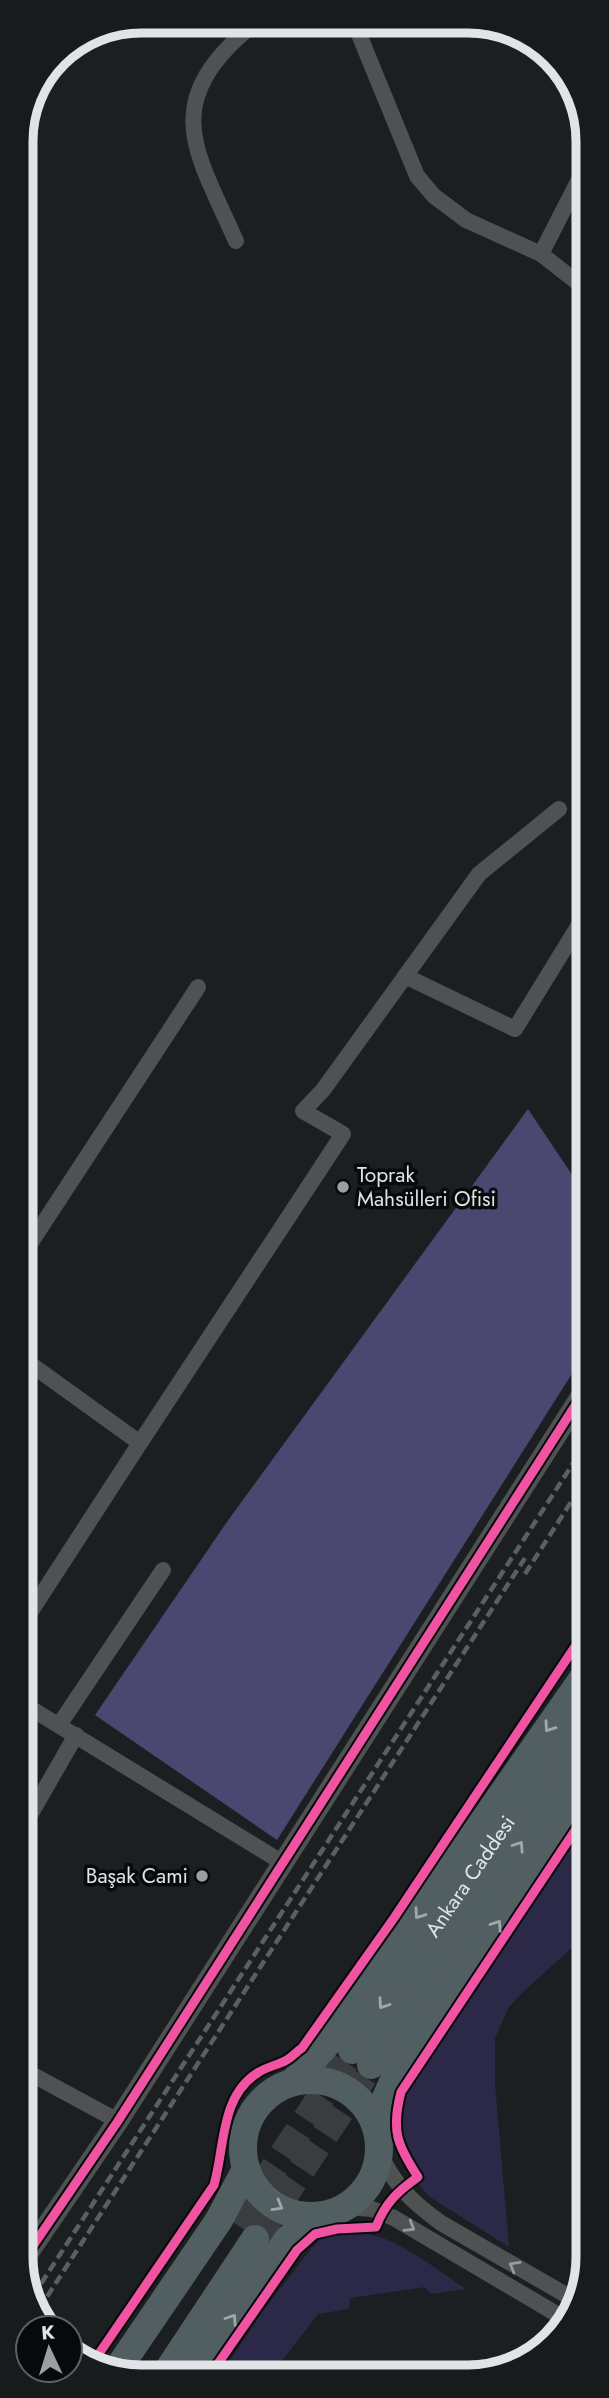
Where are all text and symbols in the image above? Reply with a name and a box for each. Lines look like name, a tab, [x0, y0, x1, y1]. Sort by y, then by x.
place label: Toprak Mahsülleri Ofisi	[357, 1160, 496, 1214]
marker: Toprak Mahsülleri Ofisi	[335, 1179, 351, 1195]
one-way arrow	[545, 1719, 557, 1732]
street label: Ankara Caddesi	[418, 1810, 522, 1943]
one-way arrow	[511, 1841, 523, 1854]
place label: Başak Cami	[86, 1861, 188, 1891]
marker: Başak Cami	[194, 1868, 210, 1884]
one-way arrow	[415, 1906, 427, 1919]
one-way arrow	[489, 1919, 502, 1932]
one-way arrow	[379, 1996, 391, 2009]
one-way arrow	[271, 2198, 284, 2211]
one-way arrow	[402, 2219, 415, 2232]
one-way arrow	[508, 2261, 521, 2274]
one-way arrow	[224, 2313, 237, 2326]
north arrow	[14, 2314, 84, 2384]
text: K	[40, 2319, 56, 2346]

